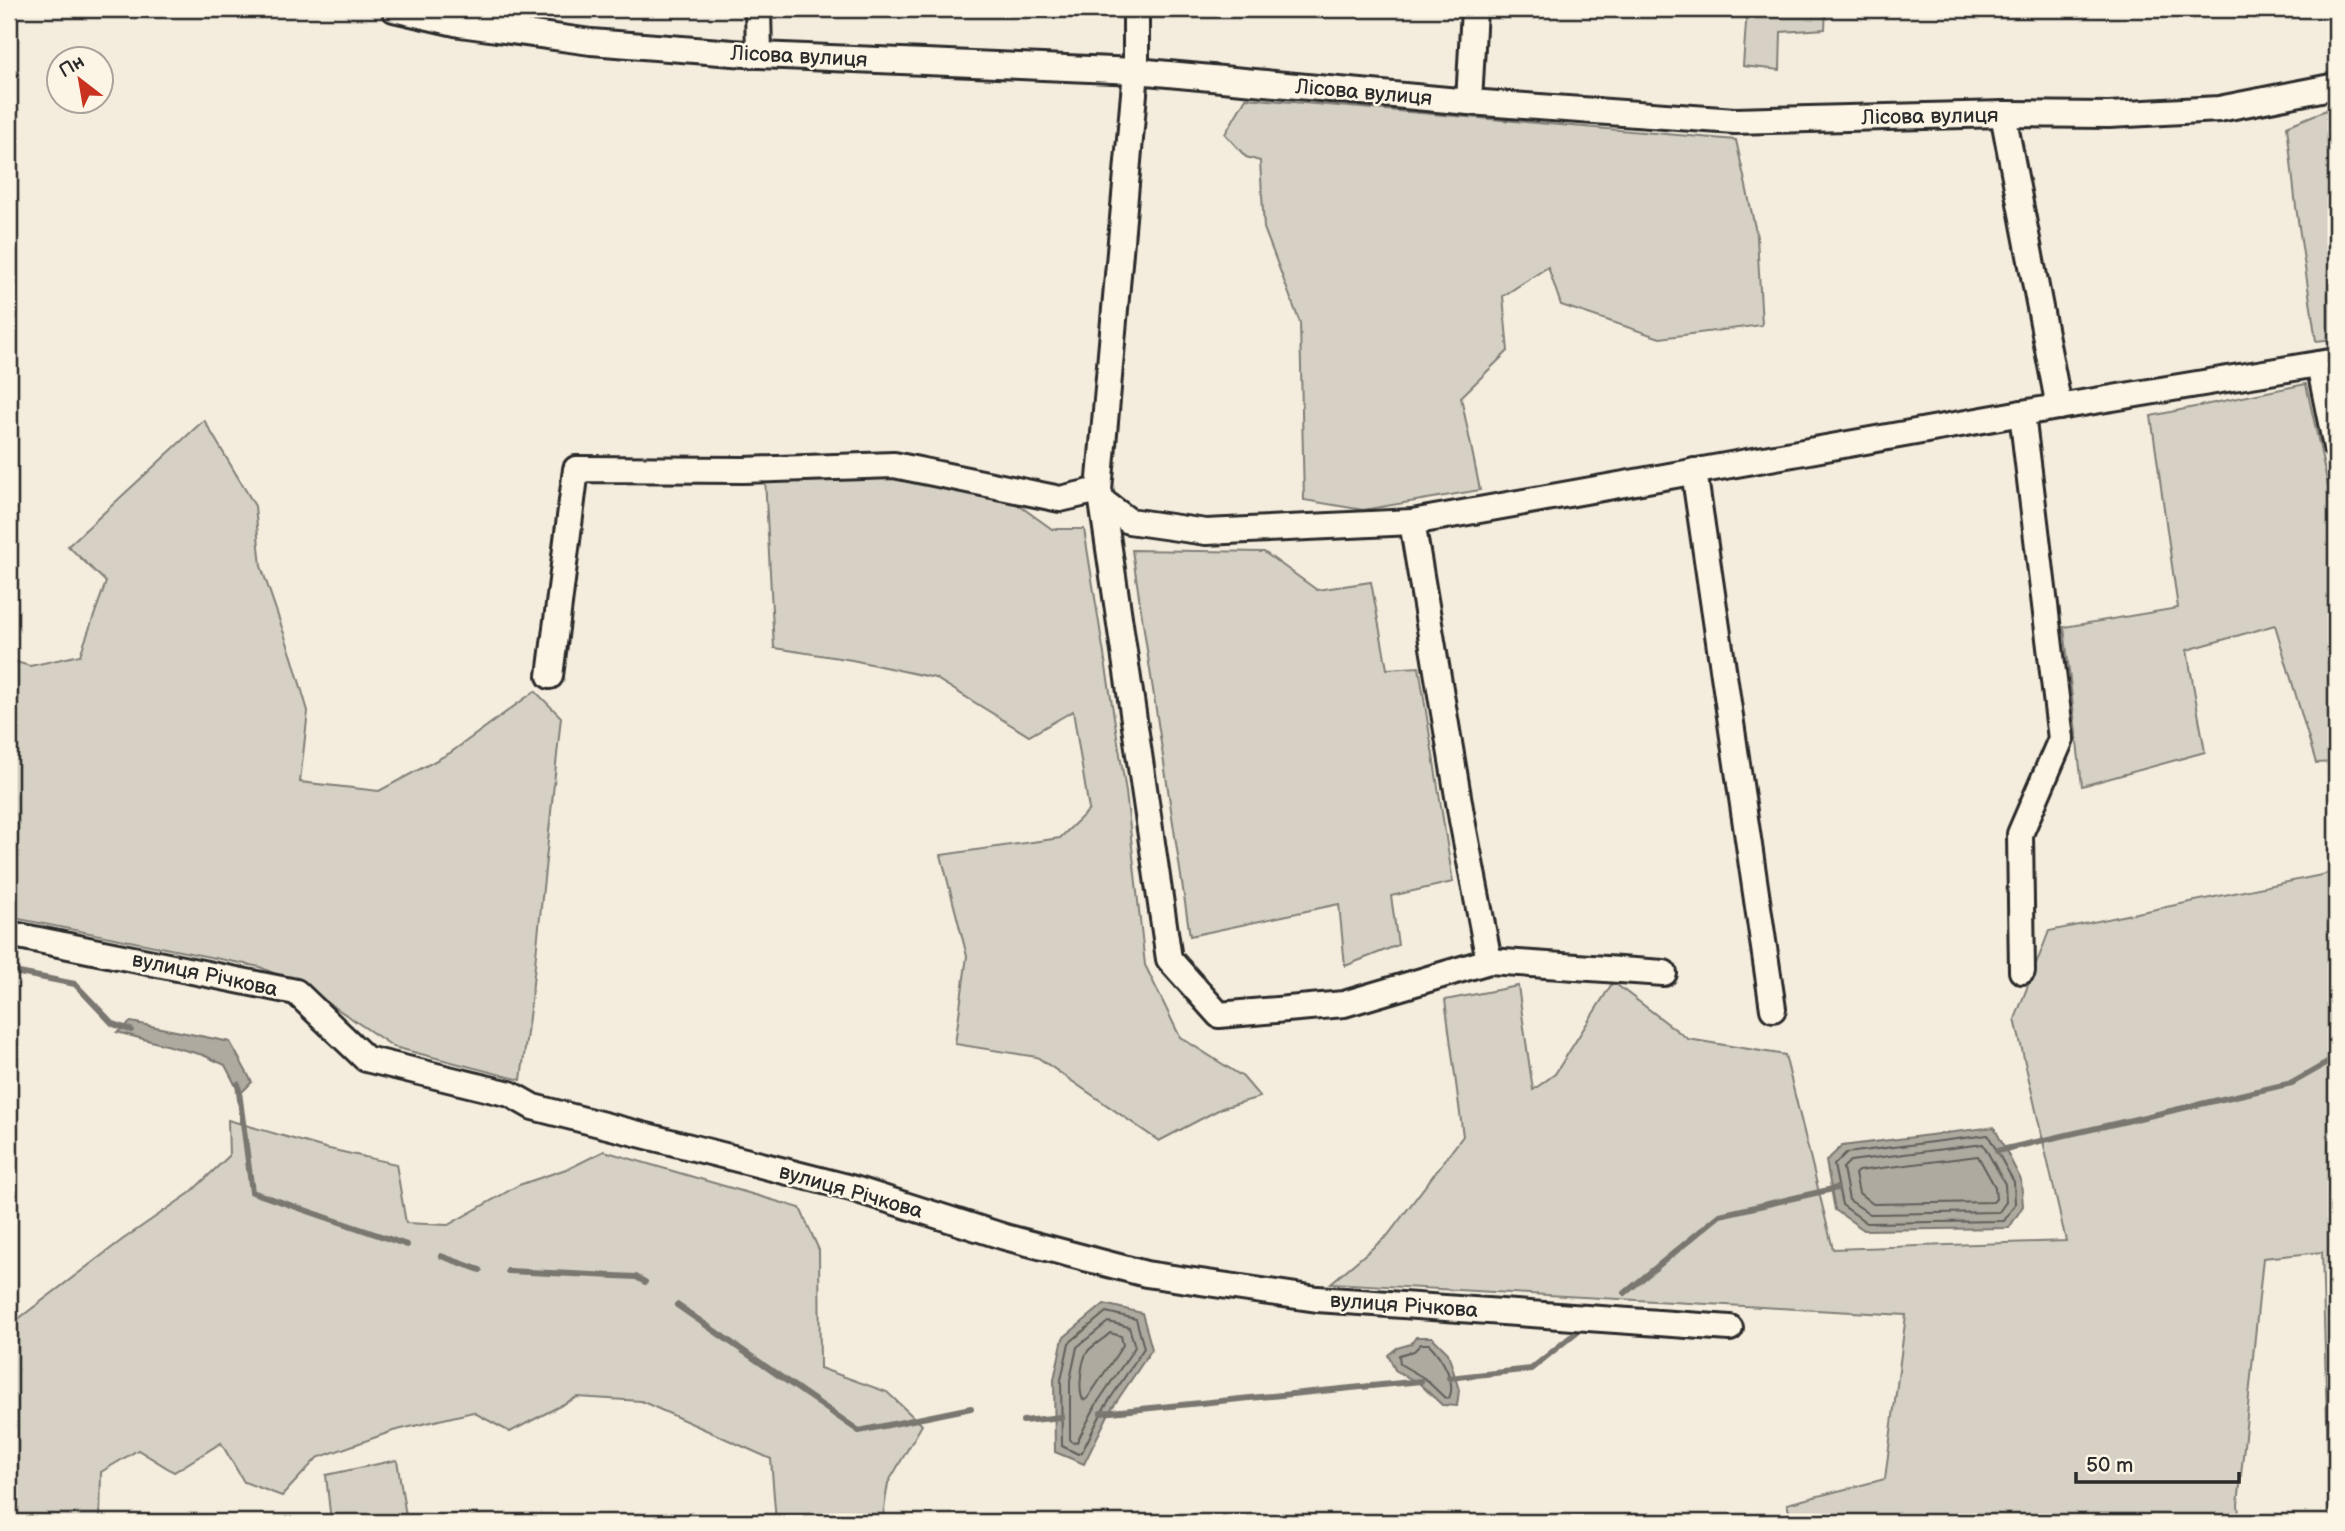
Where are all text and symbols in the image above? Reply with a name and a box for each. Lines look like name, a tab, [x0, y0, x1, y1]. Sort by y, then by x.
street label: Лісова вулиця	[729, 40, 868, 73]
north arrow	[46, 46, 116, 116]
text: Пн	[55, 50, 89, 83]
street label: Лісова вулиця	[1294, 74, 1433, 111]
street label: Лісова вулиця	[1860, 103, 1999, 130]
street label: вулиця Річкова	[130, 947, 281, 1002]
street label: вулиця Річкова	[776, 1159, 926, 1224]
street label: вулиця Річкова	[1329, 1288, 1479, 1323]
scale bar	[2076, 1440, 2238, 1484]
text: 50 m	[2086, 1453, 2133, 1478]

